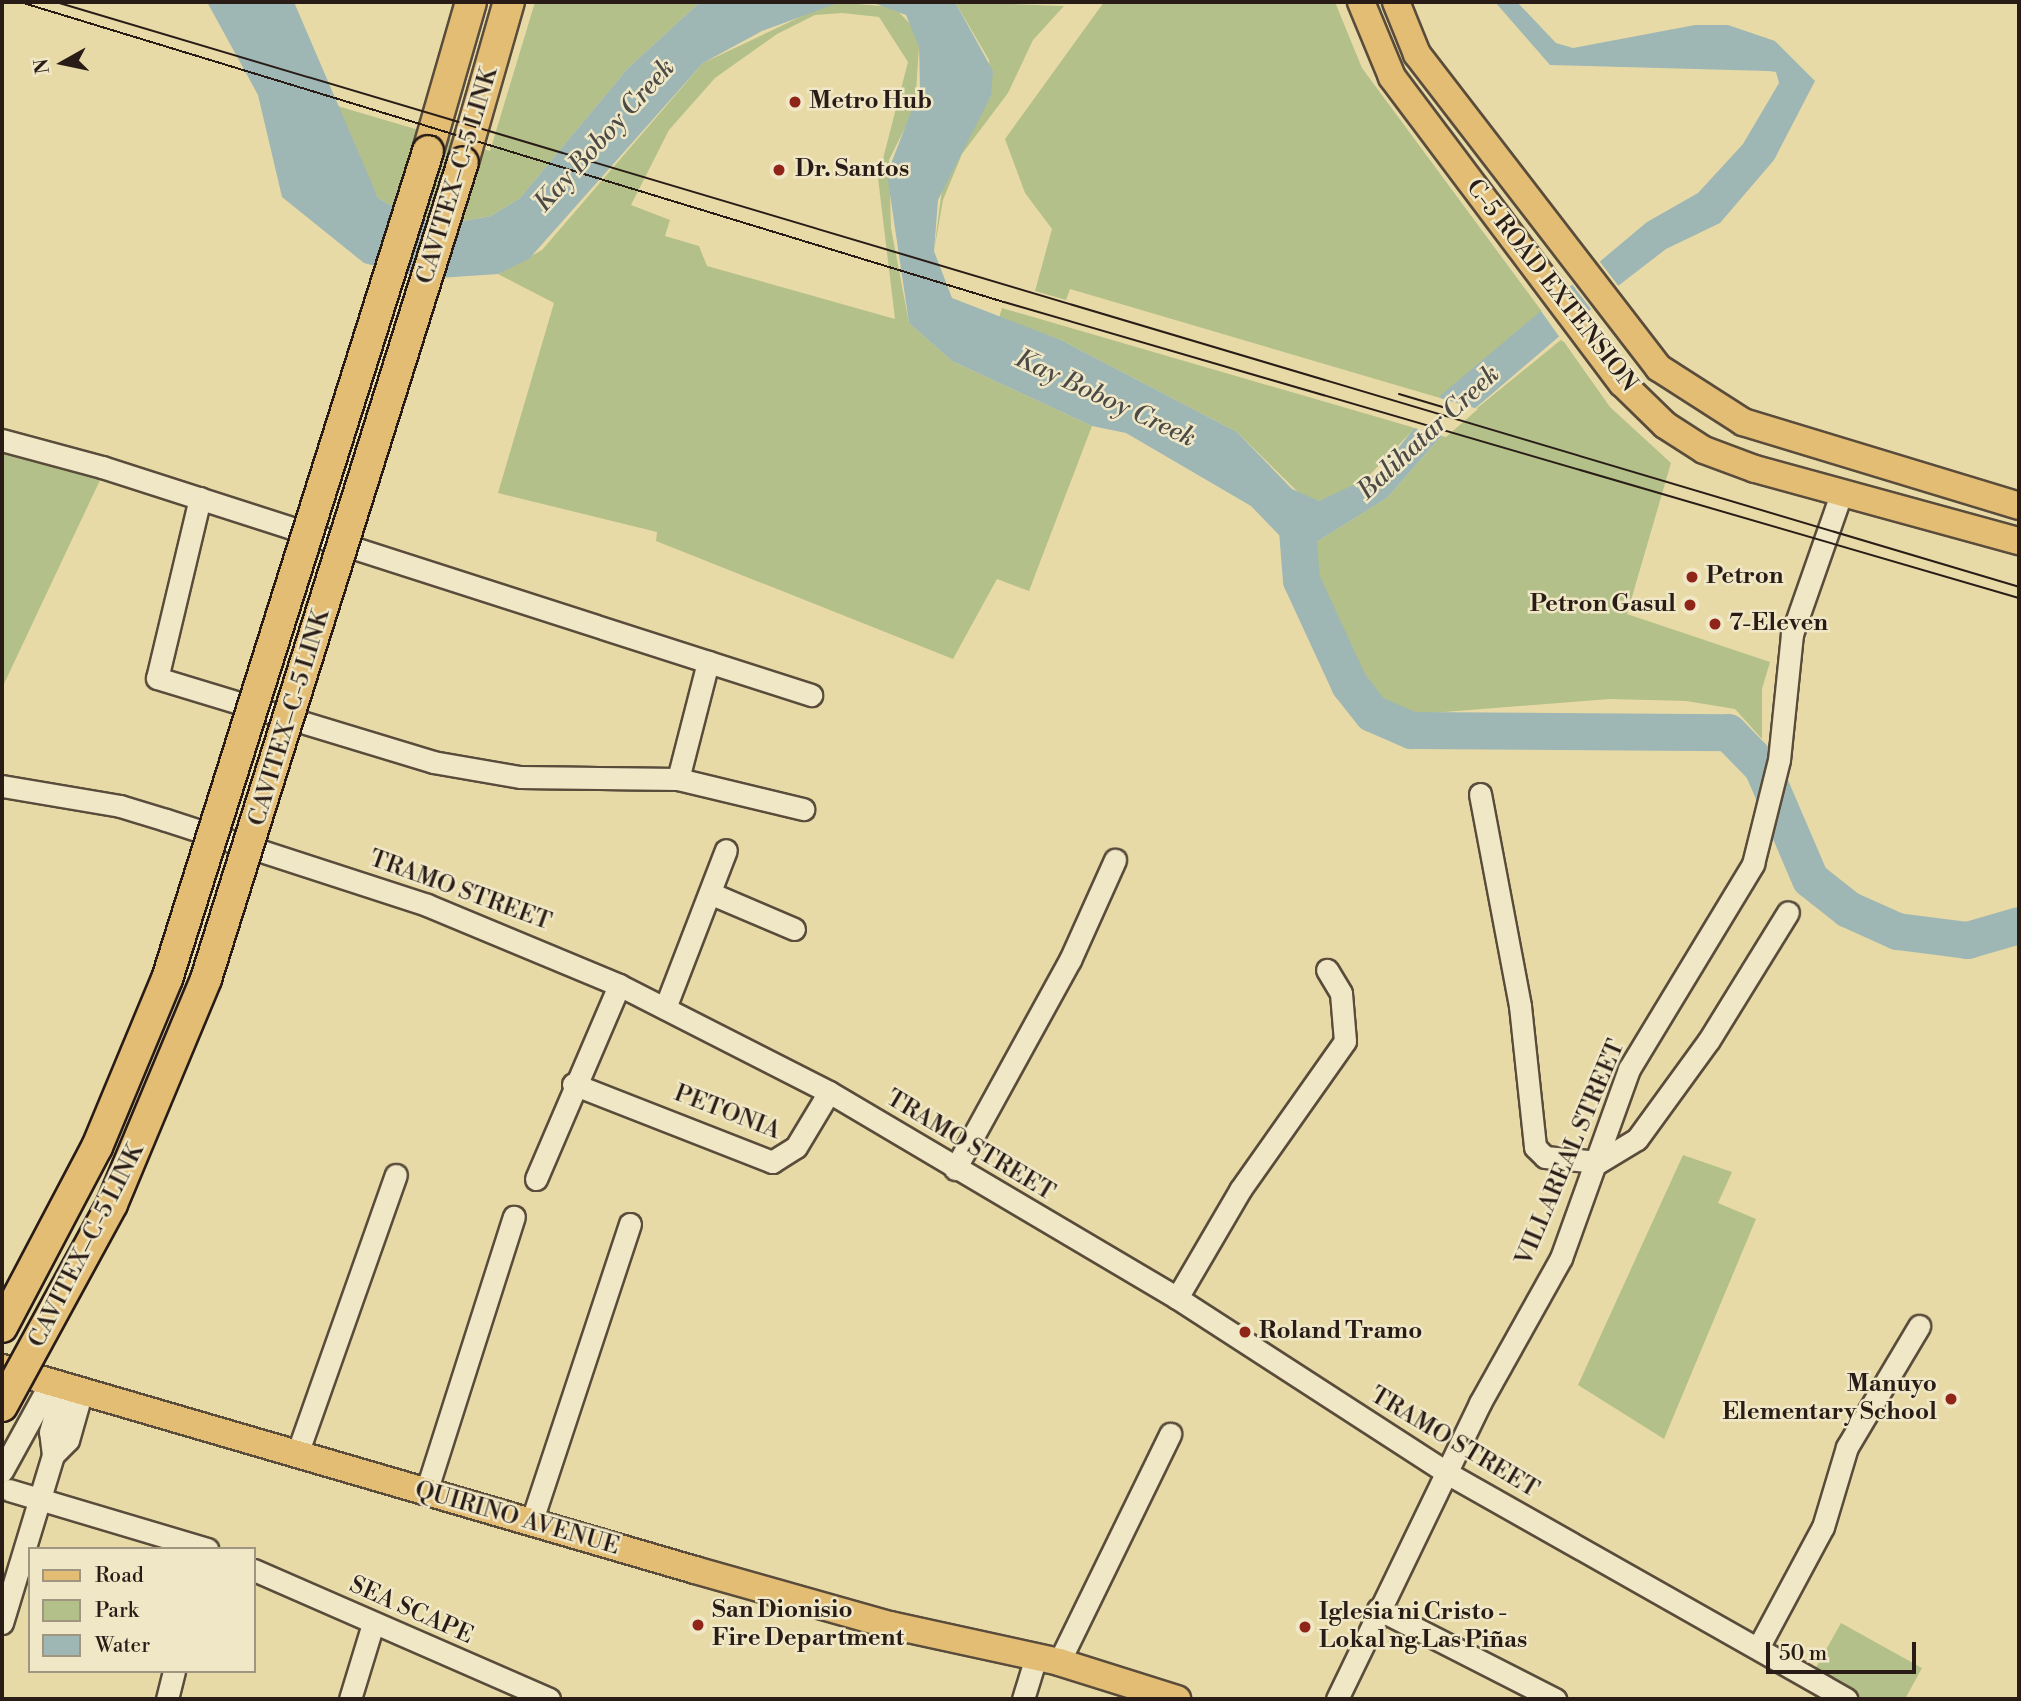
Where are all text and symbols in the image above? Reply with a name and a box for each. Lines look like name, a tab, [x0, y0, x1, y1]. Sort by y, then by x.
north arrow	[28, 28, 98, 98]
water label: Kay Boboy Creek	[528, 53, 682, 219]
text: N	[29, 57, 55, 76]
street label: CAVITEX–C-5 LINK	[411, 64, 505, 288]
place label: Metro Hub	[809, 88, 932, 116]
marker: Metro Hub	[787, 94, 803, 110]
place label: Dr. Santos	[795, 156, 909, 184]
marker: Dr. Santos	[769, 160, 789, 180]
street label: C-5 ROAD EXTENSION	[1459, 174, 1643, 398]
water label: Kay Boboy Creek	[1010, 344, 1200, 454]
water label: Balihatar Creek	[1352, 359, 1506, 507]
place label: Petron	[1706, 563, 1784, 591]
marker: Petron	[1684, 569, 1700, 585]
place label: Petron Gasul	[1530, 591, 1676, 619]
marker: Petron Gasul	[1682, 597, 1698, 613]
street label: CAVITEX–C-5 LINK	[243, 606, 337, 830]
place label: 7-Eleven	[1729, 610, 1828, 638]
marker: 7-Eleven	[1707, 616, 1723, 632]
street label: TRAMO STREET	[365, 845, 555, 937]
street label: VILLAREAL STREET	[1510, 1036, 1632, 1270]
street label: PETONIA	[670, 1080, 784, 1146]
street label: TRAMO STREET	[881, 1084, 1059, 1208]
street label: CAVITEX–C-5 LINK	[23, 1139, 151, 1353]
place label: Roland Tramo	[1259, 1318, 1422, 1346]
marker: Roland Tramo	[1237, 1324, 1253, 1340]
place label: Manuyo Elementary School	[1722, 1371, 1937, 1427]
street label: TRAMO STREET	[1365, 1381, 1543, 1505]
marker: Manuyo Elementary School	[1943, 1391, 1959, 1407]
street label: QUIRINO AVENUE	[411, 1476, 623, 1562]
legend	[28, 1547, 256, 1673]
text: Road	[95, 1563, 144, 1589]
street label: SEA SCAPE	[345, 1571, 477, 1651]
place label: San Dionisio Fire Department	[712, 1597, 904, 1653]
text: Park	[95, 1598, 139, 1624]
place label: Iglesia ni Cristo - Lokal ng Las Piñas	[1319, 1599, 1527, 1655]
marker: San Dionisio Fire Department	[690, 1617, 706, 1633]
marker: Iglesia ni Cristo - Lokal ng Las Piñas	[1297, 1619, 1313, 1635]
scale bar	[1769, 1628, 1920, 1672]
text: Water	[95, 1633, 150, 1659]
text: 50 m	[1779, 1641, 1827, 1667]

